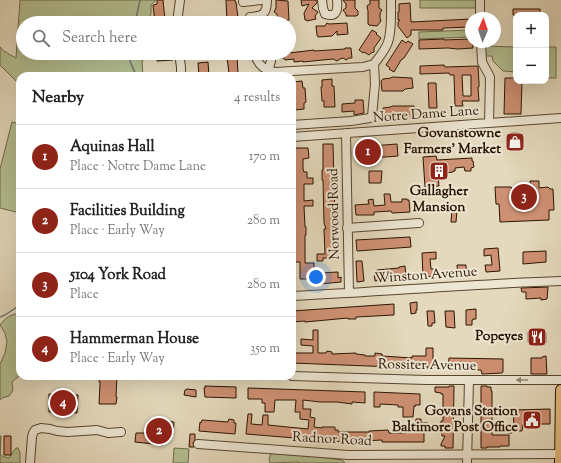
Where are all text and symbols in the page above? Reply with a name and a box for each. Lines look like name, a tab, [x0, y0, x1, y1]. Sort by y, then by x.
north arrow	[465, 12, 501, 48]
map controls	[513, 12, 549, 84]
button: +	[513, 12, 549, 48]
search box	[16, 16, 296, 60]
icon: search	[30, 27, 52, 49]
text: Search here	[62, 28, 137, 49]
button: −	[513, 48, 549, 84]
text: Nearby	[32, 86, 84, 110]
text: 4 results	[234, 89, 280, 107]
street label: Notre Dame Lane	[372, 101, 480, 129]
place label: Govanstowne Farmers' Market	[404, 124, 501, 160]
shop icon: Govanstowne Farmers' Market	[504, 131, 526, 153]
text: Aquinas Hall	[70, 137, 155, 158]
pin: 1	[355, 137, 381, 167]
text: 1	[43, 148, 47, 166]
text: 170 m	[249, 148, 280, 166]
text: Place · Notre Dame Lane	[70, 158, 206, 176]
building icon: Gallagher Mansion	[428, 160, 450, 182]
street label: Norwood Road	[324, 168, 346, 260]
place label: Gallagher Mansion	[410, 182, 469, 218]
pin: 3	[511, 182, 537, 212]
text: Facilities Building	[70, 201, 185, 222]
text: 2	[42, 212, 48, 230]
text: 280 m	[247, 212, 280, 230]
text: Place · Early Way	[70, 222, 165, 240]
street label: Winston Avenue	[374, 262, 478, 290]
text: 5104 York Road	[70, 265, 166, 286]
your location	[306, 267, 326, 287]
text: 3	[42, 276, 48, 294]
text: 280 m	[247, 276, 280, 294]
text: Place	[70, 286, 99, 304]
restaurant icon: Popeyes	[526, 326, 548, 348]
place label: Popeyes	[475, 327, 523, 347]
text: Hammerman House	[70, 329, 199, 350]
text: 4	[42, 340, 48, 358]
text: 350 m	[250, 340, 280, 358]
text: Place · Early Way	[70, 350, 165, 368]
street label: Rossiter Avenue	[378, 355, 476, 377]
one-way arrow	[515, 377, 528, 383]
pin: 4	[50, 388, 76, 418]
place label: Govans Station Baltimore Post Office	[392, 402, 519, 438]
public building icon: Govans Station Baltimore Post Office	[521, 409, 543, 431]
pin: 2	[146, 416, 172, 446]
street label: Radnor Road	[292, 428, 372, 452]

